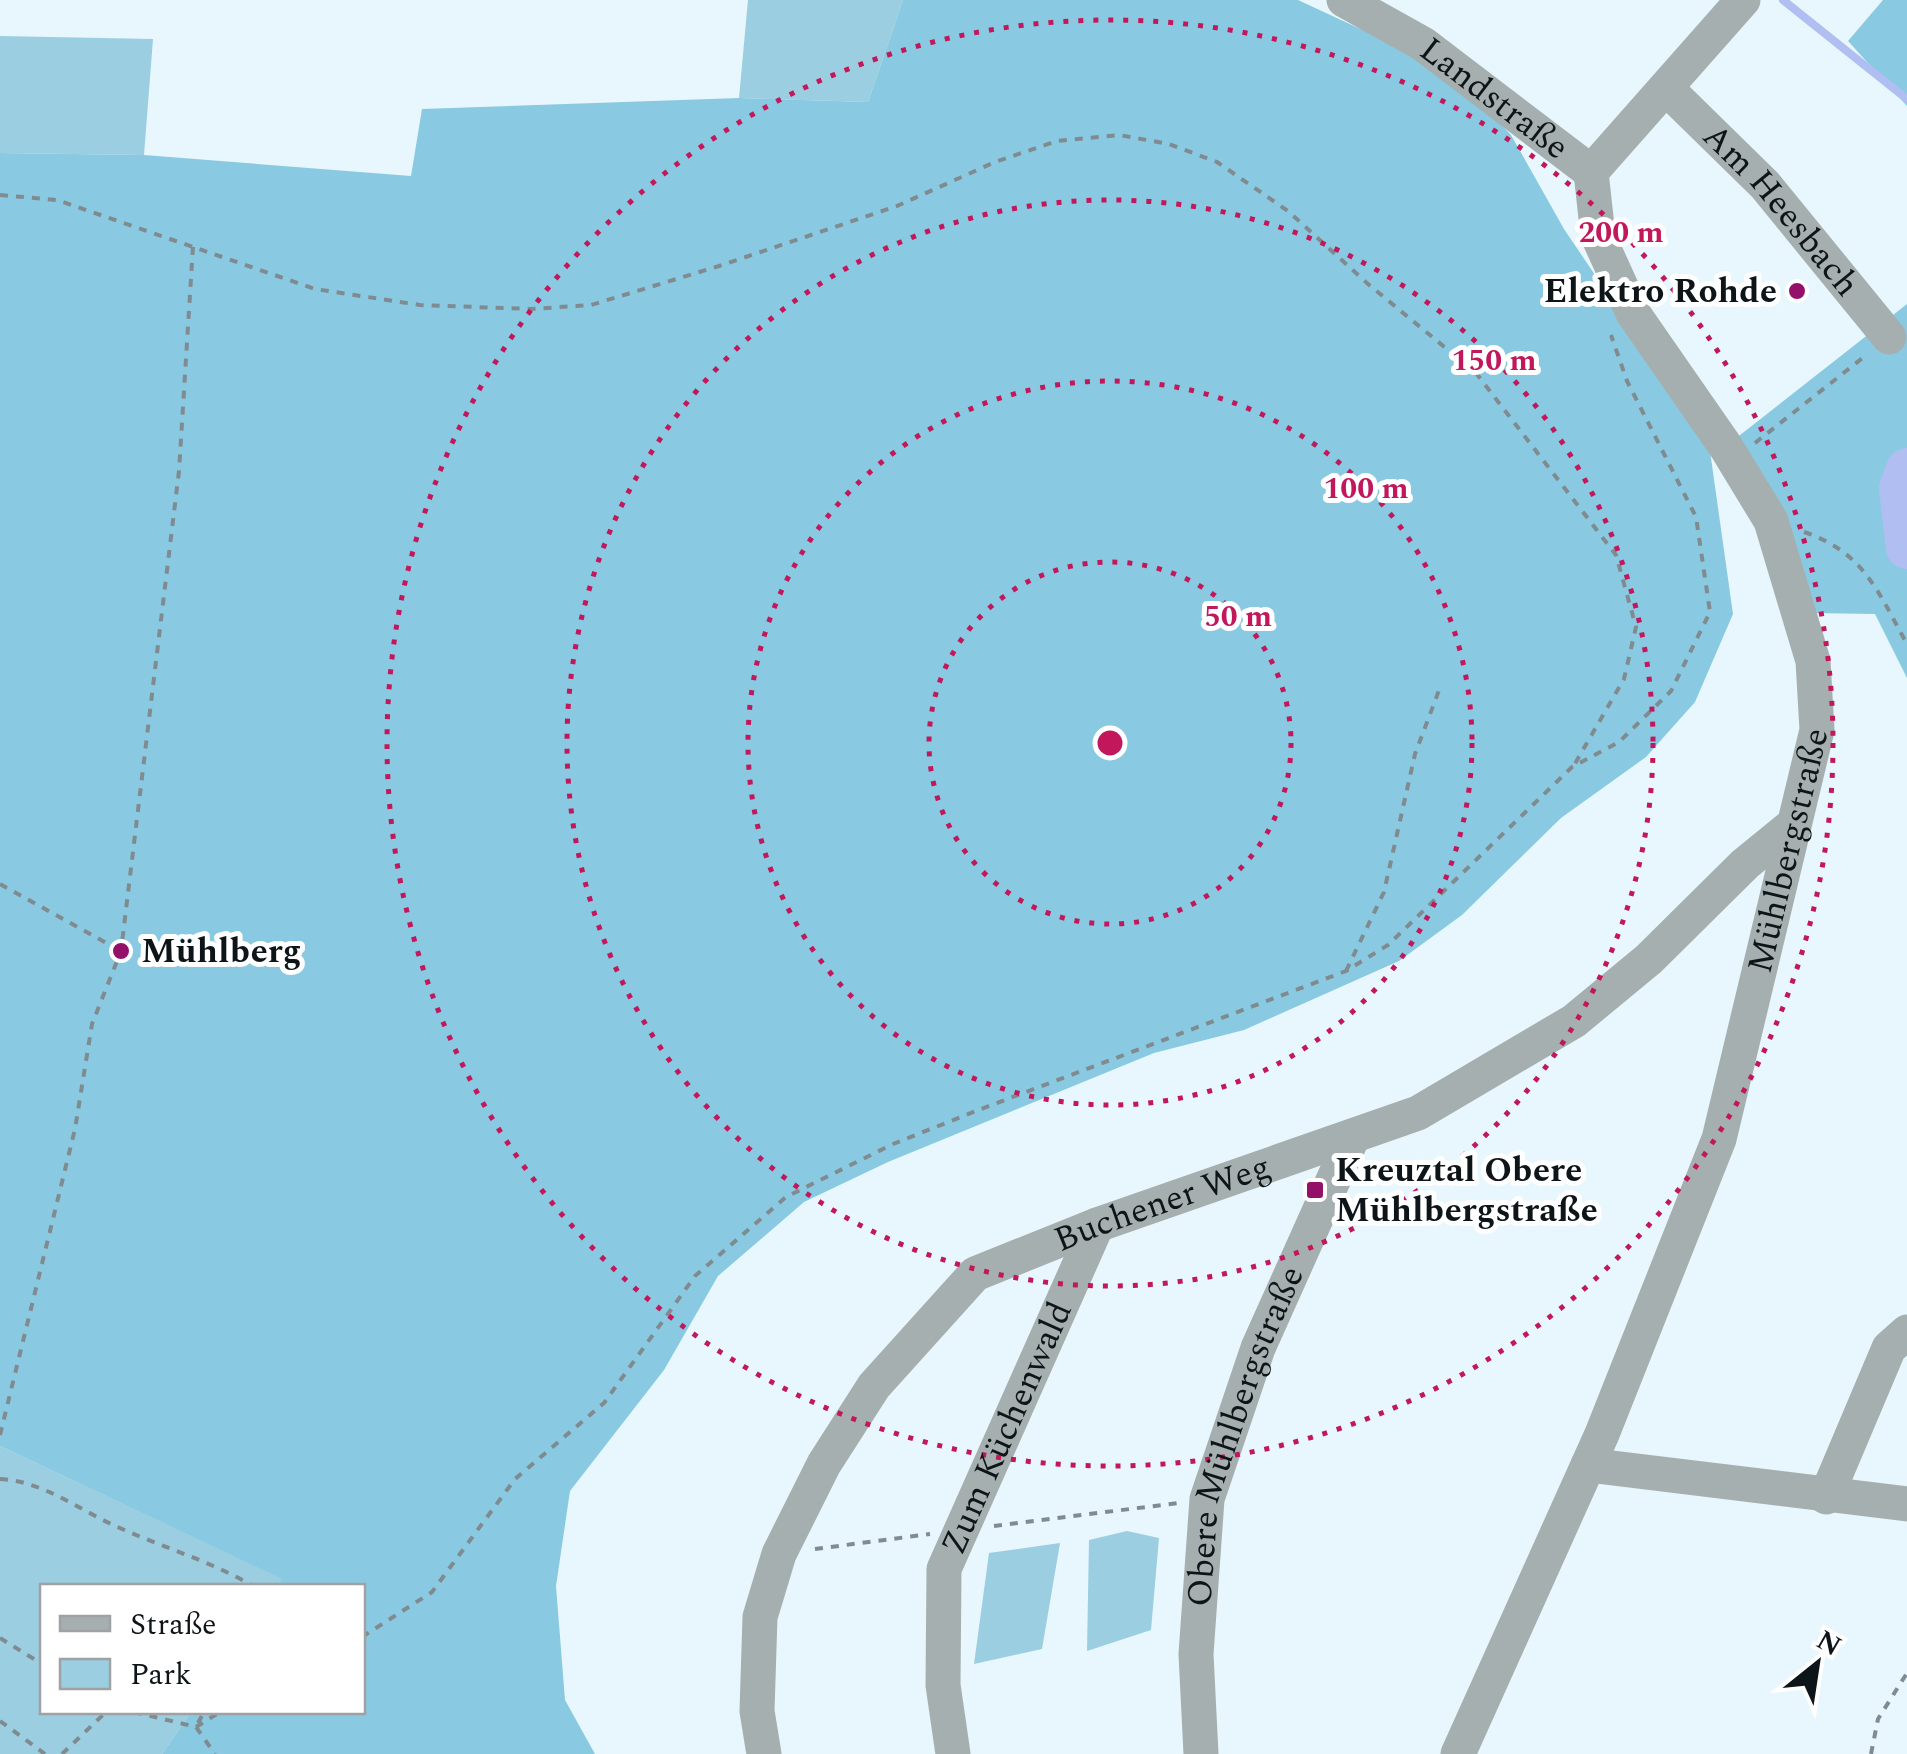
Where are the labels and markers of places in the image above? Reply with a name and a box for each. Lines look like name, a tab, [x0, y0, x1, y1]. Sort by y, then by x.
place label: Elektro Rohde	[1544, 265, 1777, 318]
marker: Elektro Rohde	[1786, 280, 1808, 302]
centre of rings	[1092, 725, 1128, 761]
place label: Mühlberg	[141, 925, 302, 978]
marker: Mühlberg	[110, 940, 132, 962]
place label: Kreuztal Obere Mühlbergstraße	[1335, 1144, 1598, 1237]
marker: Kreuztal Obere Mühlbergstraße	[1304, 1179, 1326, 1201]

